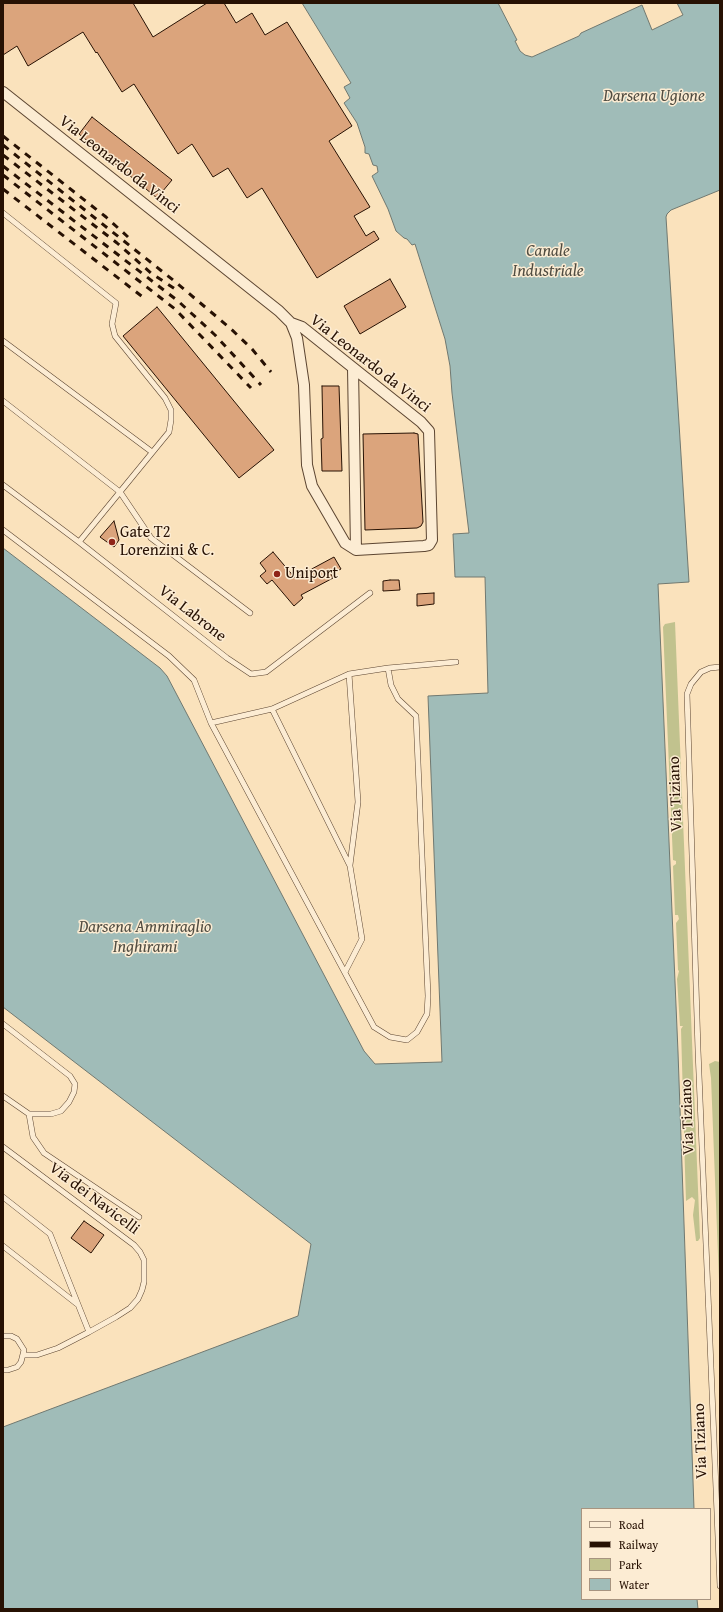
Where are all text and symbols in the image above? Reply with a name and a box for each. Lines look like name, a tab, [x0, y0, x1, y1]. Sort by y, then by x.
water label: Darsena Ugione	[603, 87, 705, 107]
street label: Via Leonardo da Vinci	[55, 112, 183, 218]
water label: Canale Industriale	[512, 242, 584, 282]
street label: Via Leonardo da Vinci	[306, 311, 434, 417]
place label: Gate T2 Lorenzini & C.	[120, 523, 214, 561]
marker: Gate T2 Lorenzini & C.	[107, 537, 117, 547]
place label: Uniport	[285, 564, 338, 584]
marker: Uniport	[272, 569, 282, 579]
street label: Via Labrone	[154, 582, 230, 646]
street label: Via Tiziano	[665, 756, 687, 832]
water label: Darsena Ammiraglio Inghirami	[79, 918, 211, 958]
street label: Via Tiziano	[677, 1079, 699, 1155]
street label: Via dei Navicelli	[45, 1159, 143, 1239]
street label: Via Tiziano	[690, 1403, 712, 1479]
legend	[581, 1508, 711, 1600]
text: Road	[619, 1516, 644, 1533]
text: Railway	[619, 1536, 658, 1553]
text: Park	[619, 1556, 642, 1573]
text: Water	[619, 1576, 649, 1593]

